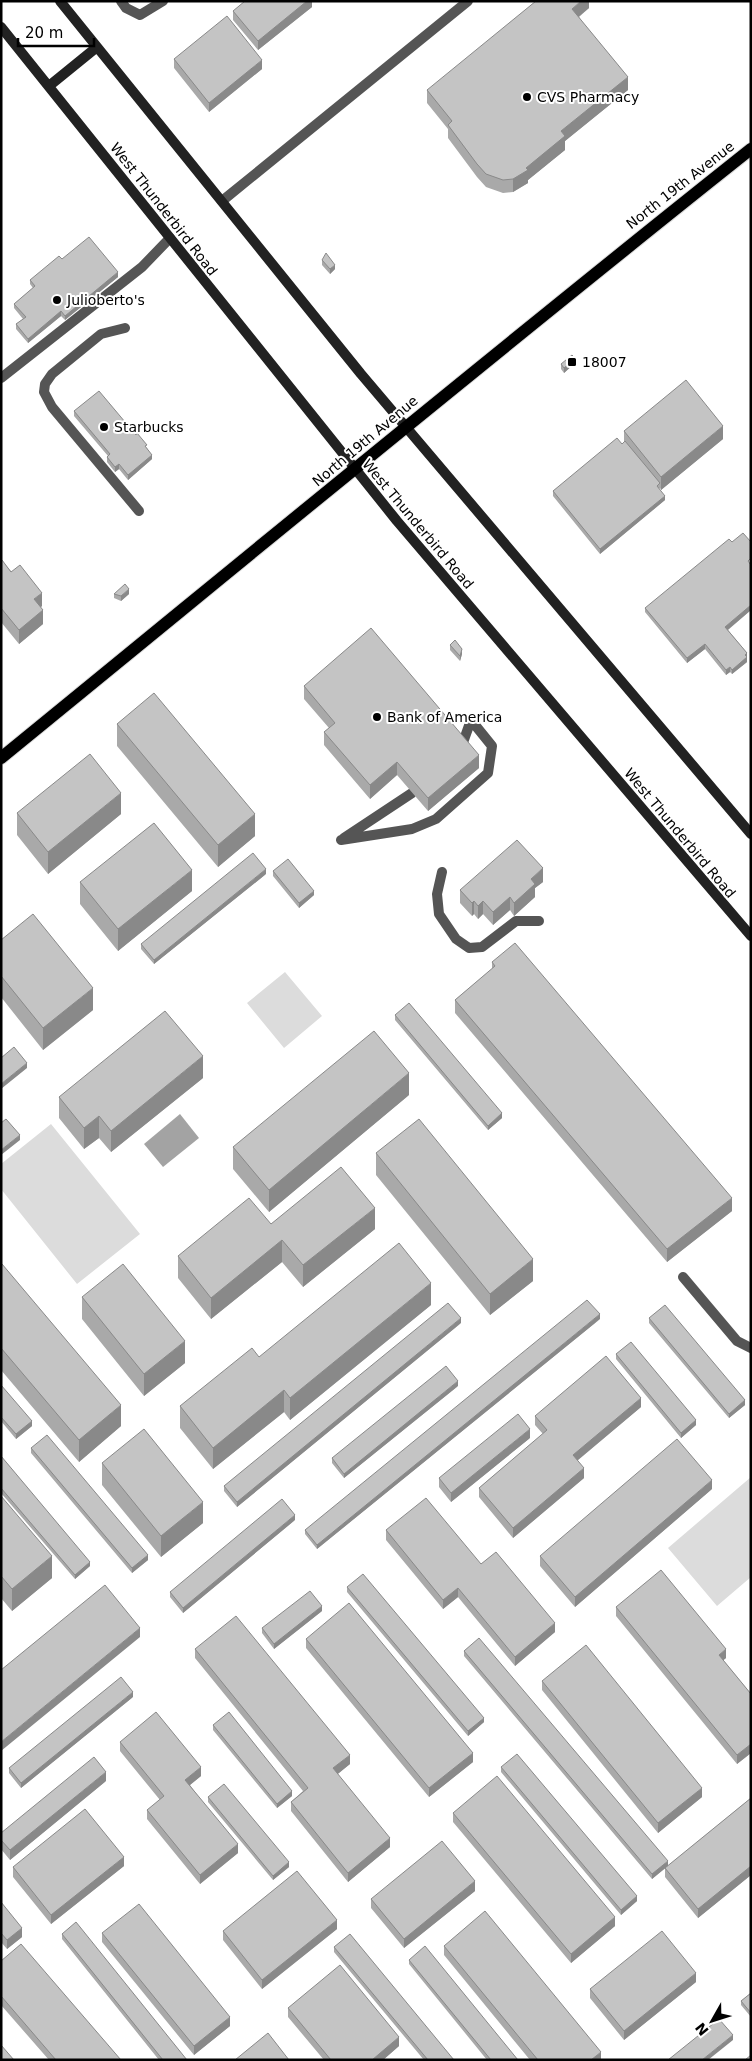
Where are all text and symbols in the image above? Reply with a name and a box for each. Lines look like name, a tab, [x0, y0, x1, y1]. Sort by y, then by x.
scale bar	[18, 15, 94, 47]
text: 20 m	[25, 24, 63, 42]
place label: CVS Pharmacy	[537, 89, 639, 105]
marker: CVS Pharmacy	[521, 91, 533, 103]
street label: North 19th Avenue	[623, 138, 737, 232]
street label: West Thunderbird Road	[107, 139, 221, 279]
place label: Julioberto's	[66, 292, 145, 308]
marker: Julioberto's	[51, 294, 63, 306]
place label: 18007	[582, 354, 627, 370]
marker: 18007	[566, 356, 578, 368]
street label: North 19th Avenue	[309, 392, 421, 490]
place label: Starbucks	[114, 419, 184, 435]
marker: Starbucks	[98, 421, 110, 433]
street label: West Thunderbird Road	[359, 456, 477, 592]
place label: Bank of America	[387, 709, 502, 725]
marker: Bank of America	[371, 711, 383, 723]
street label: West Thunderbird Road	[621, 765, 739, 901]
north arrow	[687, 1996, 737, 2046]
text: N	[692, 2020, 712, 2039]

